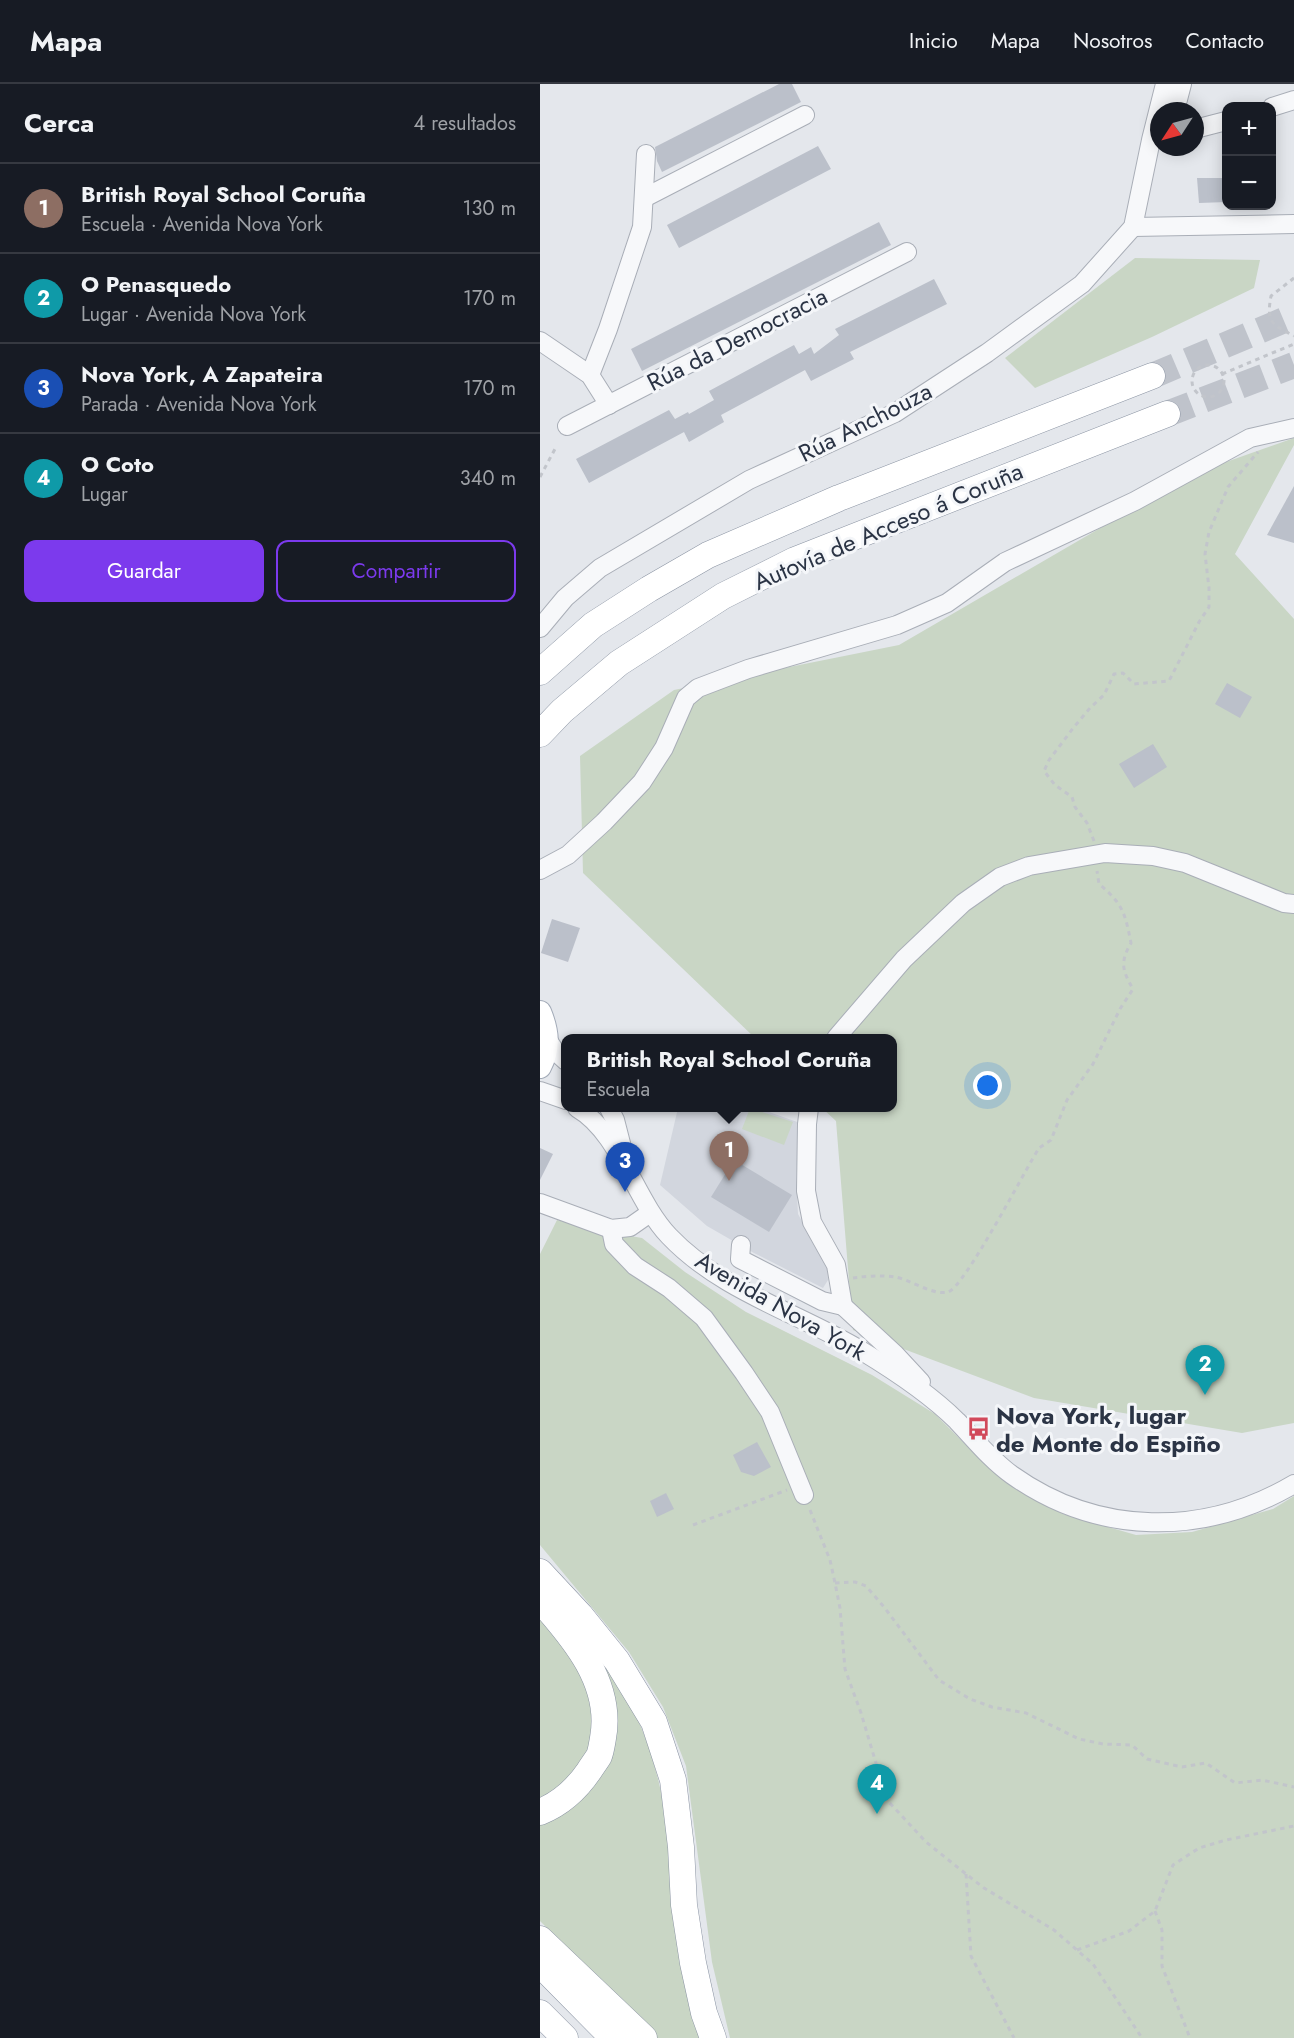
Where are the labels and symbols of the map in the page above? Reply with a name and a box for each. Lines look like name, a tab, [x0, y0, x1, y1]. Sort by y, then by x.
north arrow	[1150, 102, 1204, 156]
street label: Rúa da Democracia	[641, 278, 833, 400]
street label: Rúa Anchouza	[792, 373, 938, 471]
street label: Autovía de Acceso á Coruña	[748, 453, 1028, 599]
your location	[973, 1071, 1002, 1100]
pin: 1	[710, 1132, 748, 1181]
pin: 3	[606, 1142, 644, 1192]
street label: Avenida Nova York	[689, 1243, 873, 1369]
pin: 2	[1186, 1346, 1224, 1395]
place label: Nova York, lugar de Monte do Espiño	[996, 1398, 1221, 1461]
bus stop icon: Nova York, lugar de Monte do Espiño	[965, 1416, 991, 1442]
pin: 4	[858, 1764, 896, 1814]

